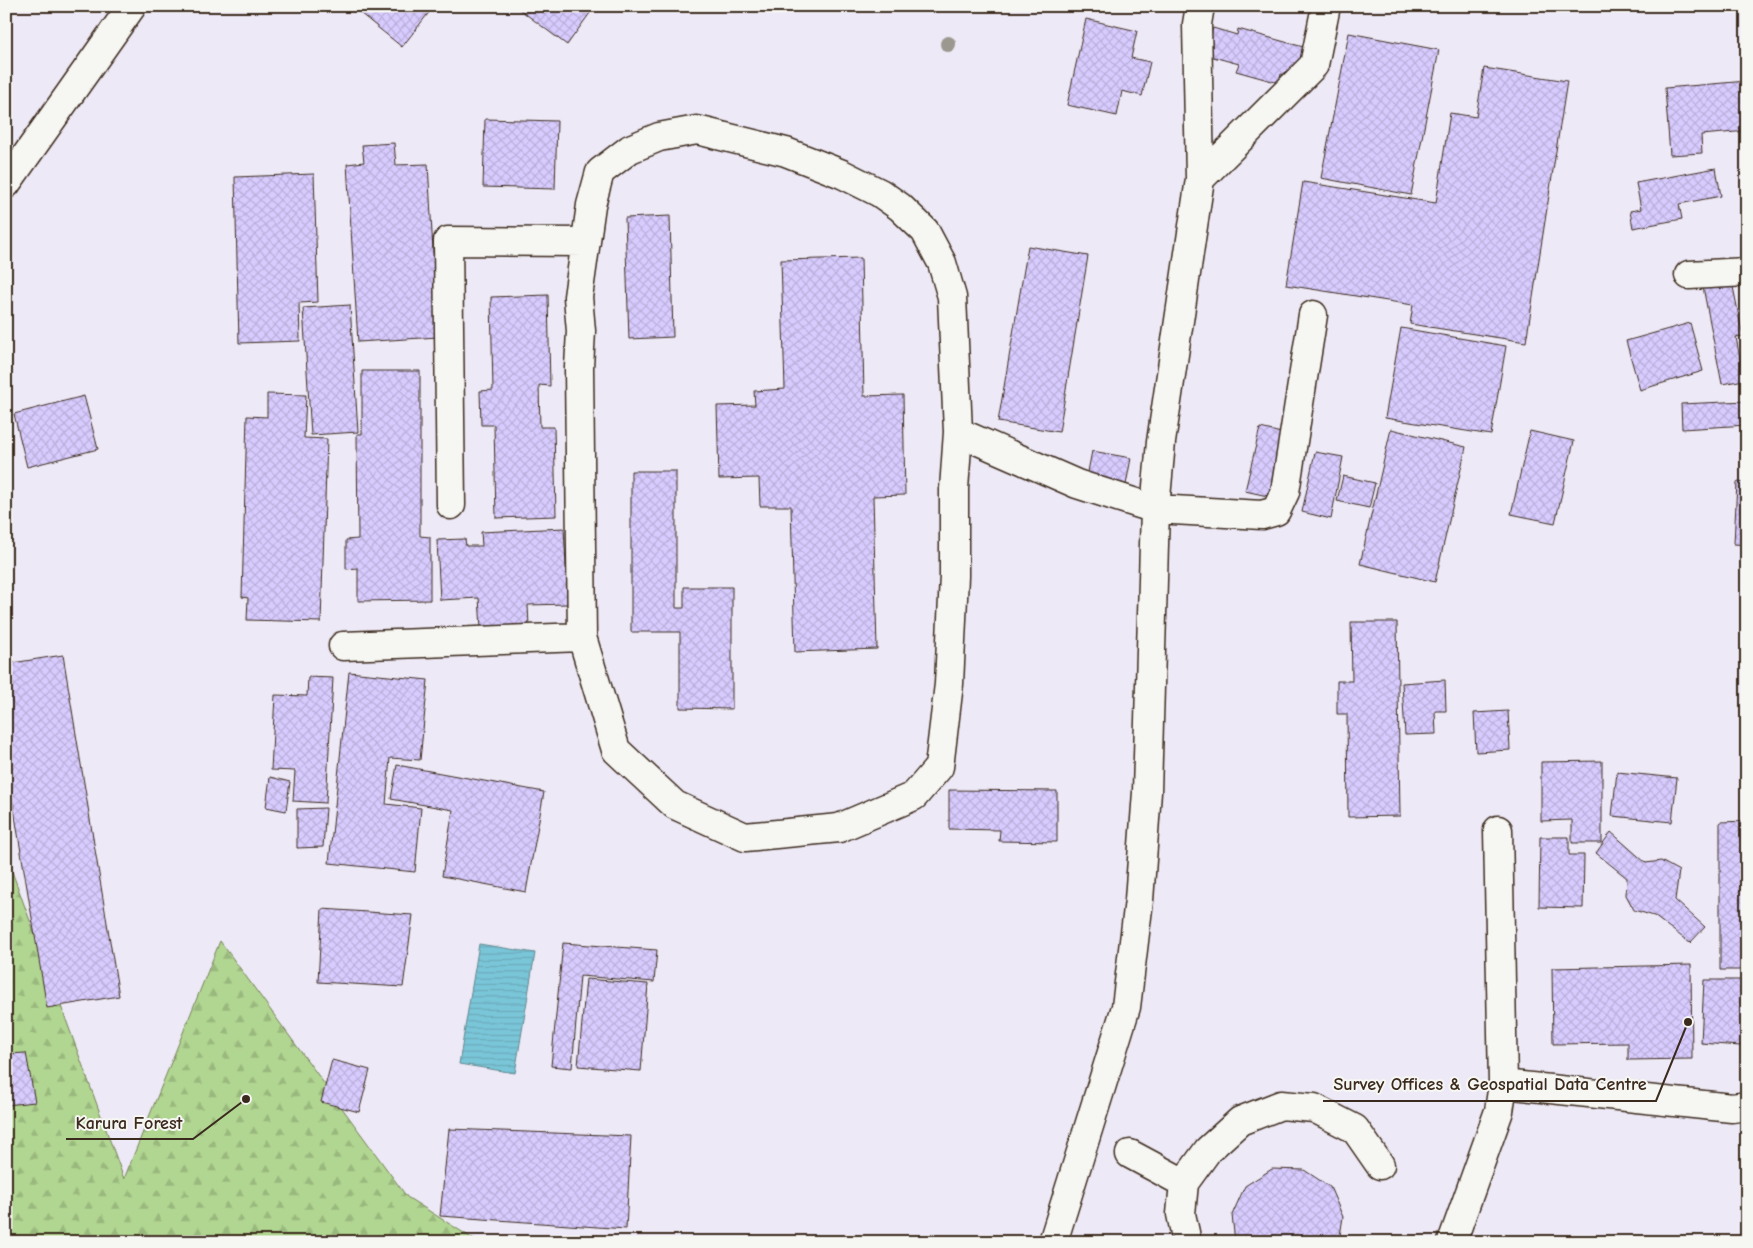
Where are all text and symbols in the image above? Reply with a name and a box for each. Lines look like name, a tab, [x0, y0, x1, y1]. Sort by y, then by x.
callout: Survey Offices & Geospatial Data Centre	[1323, 1068, 1656, 1101]
text: Survey Offices & Geospatial Data Centre	[1333, 1074, 1647, 1095]
callout: Karura Forest	[66, 1106, 193, 1139]
text: Karura Forest	[76, 1113, 184, 1134]

